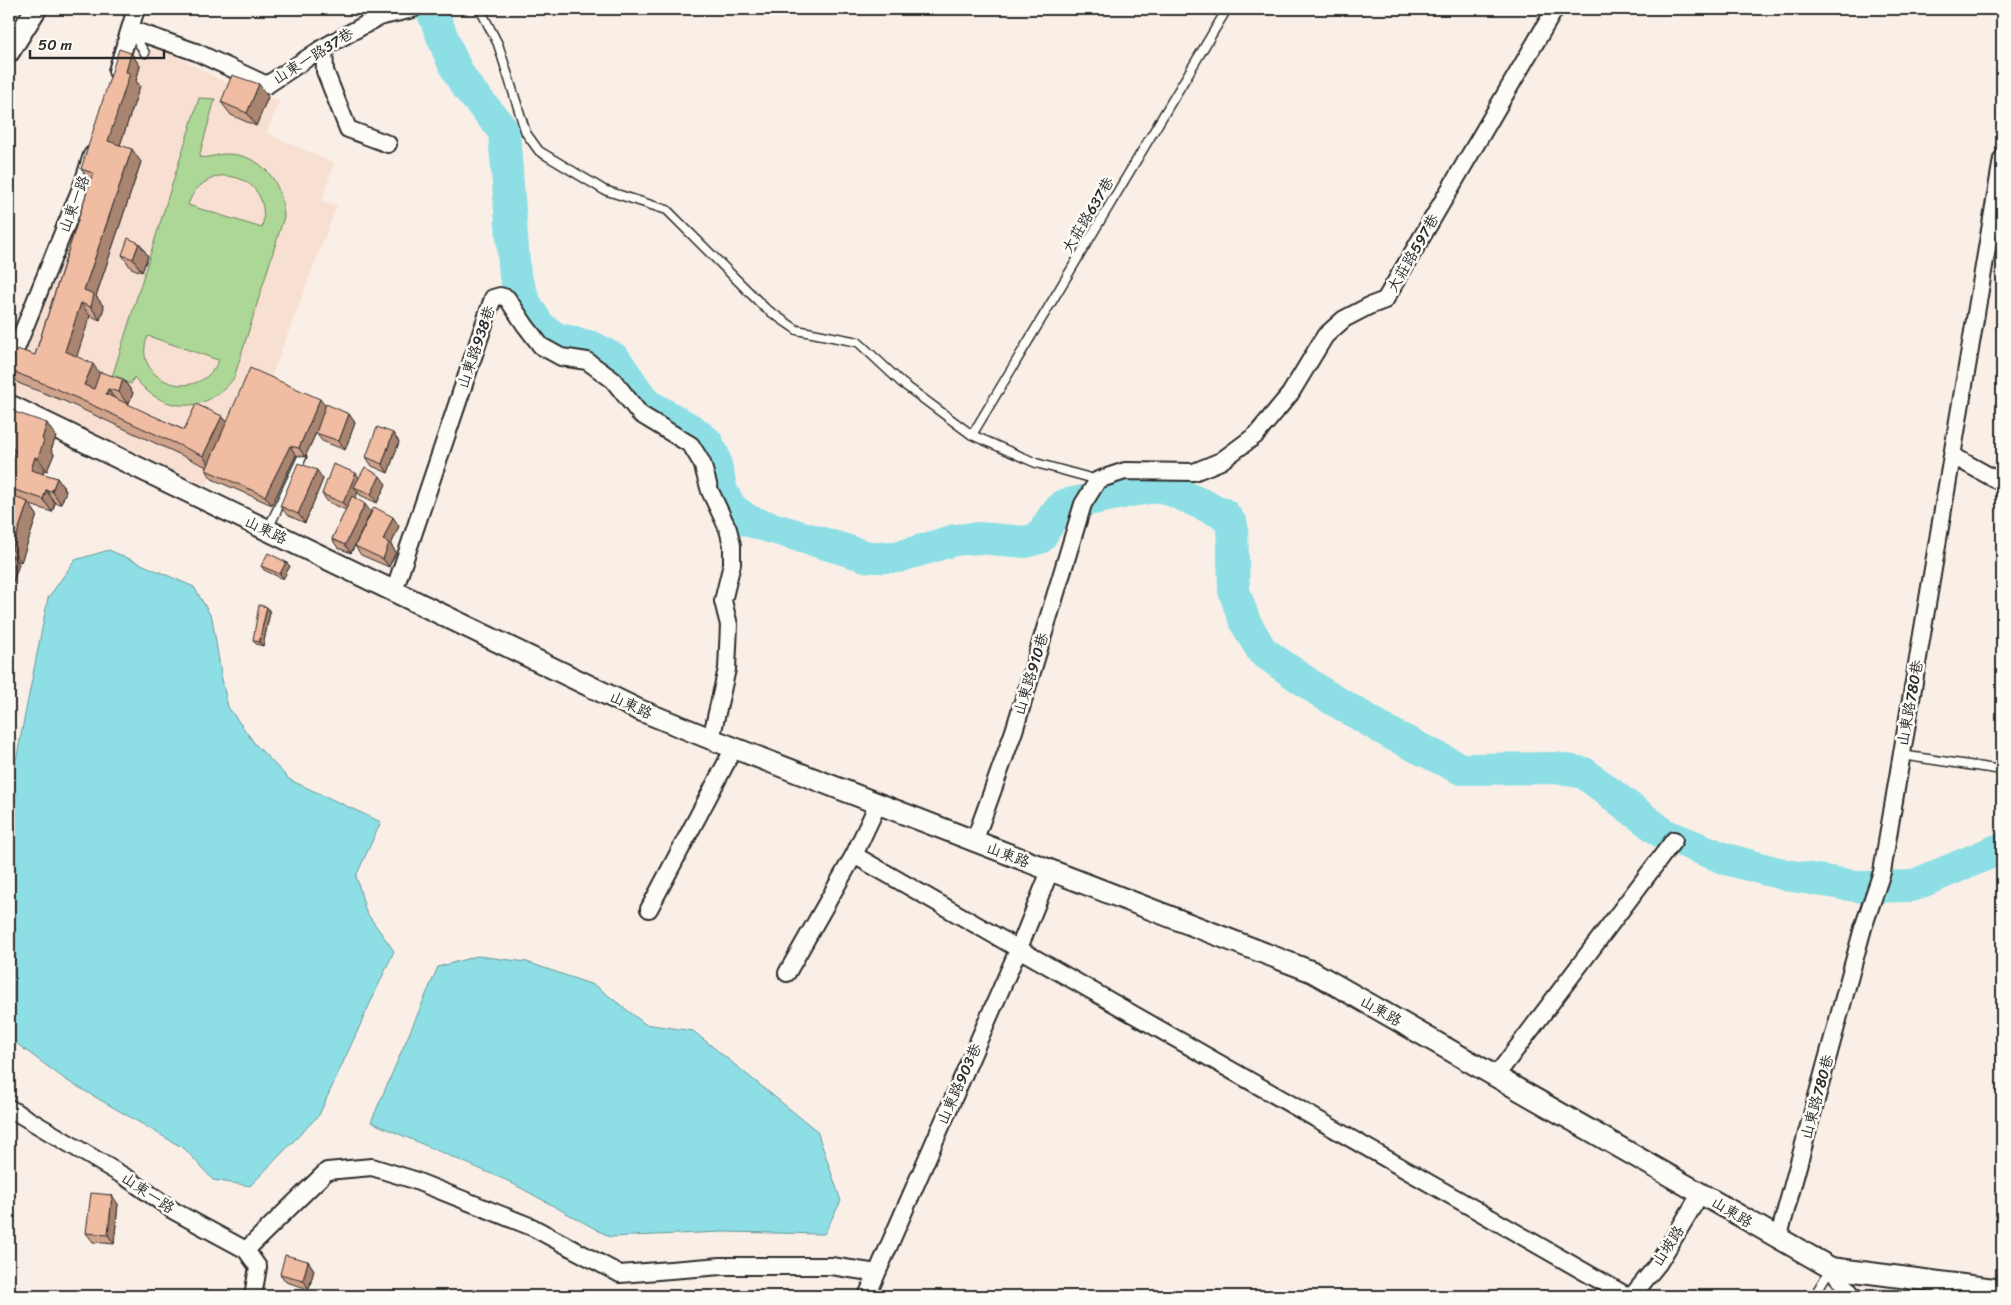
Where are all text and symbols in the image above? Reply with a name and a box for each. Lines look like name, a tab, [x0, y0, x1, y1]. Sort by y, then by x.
street label: 山東一路37巷	[267, 21, 359, 91]
scale bar	[30, 28, 164, 60]
text: 50 m	[38, 32, 73, 58]
street label: 山東一路	[51, 171, 97, 237]
street label: 大莊路637巷	[1055, 172, 1121, 258]
street label: 大莊路597巷	[1380, 209, 1446, 297]
street label: 山東路938巷	[450, 302, 502, 392]
street label: 山東路	[240, 508, 292, 552]
street label: 山東路910巷	[1006, 629, 1056, 719]
street label: 山東路780巷	[1890, 658, 1930, 748]
street label: 山東路	[605, 684, 657, 726]
street label: 山東路	[982, 835, 1034, 875]
street label: 山東路	[1355, 988, 1407, 1034]
street label: 山東路903巷	[929, 1039, 989, 1129]
street label: 山東路780巷	[1793, 1052, 1841, 1142]
street label: 山東一路	[116, 1165, 180, 1221]
street label: 山東路	[1706, 1189, 1758, 1235]
street label: 山坡路	[1645, 1220, 1691, 1272]

